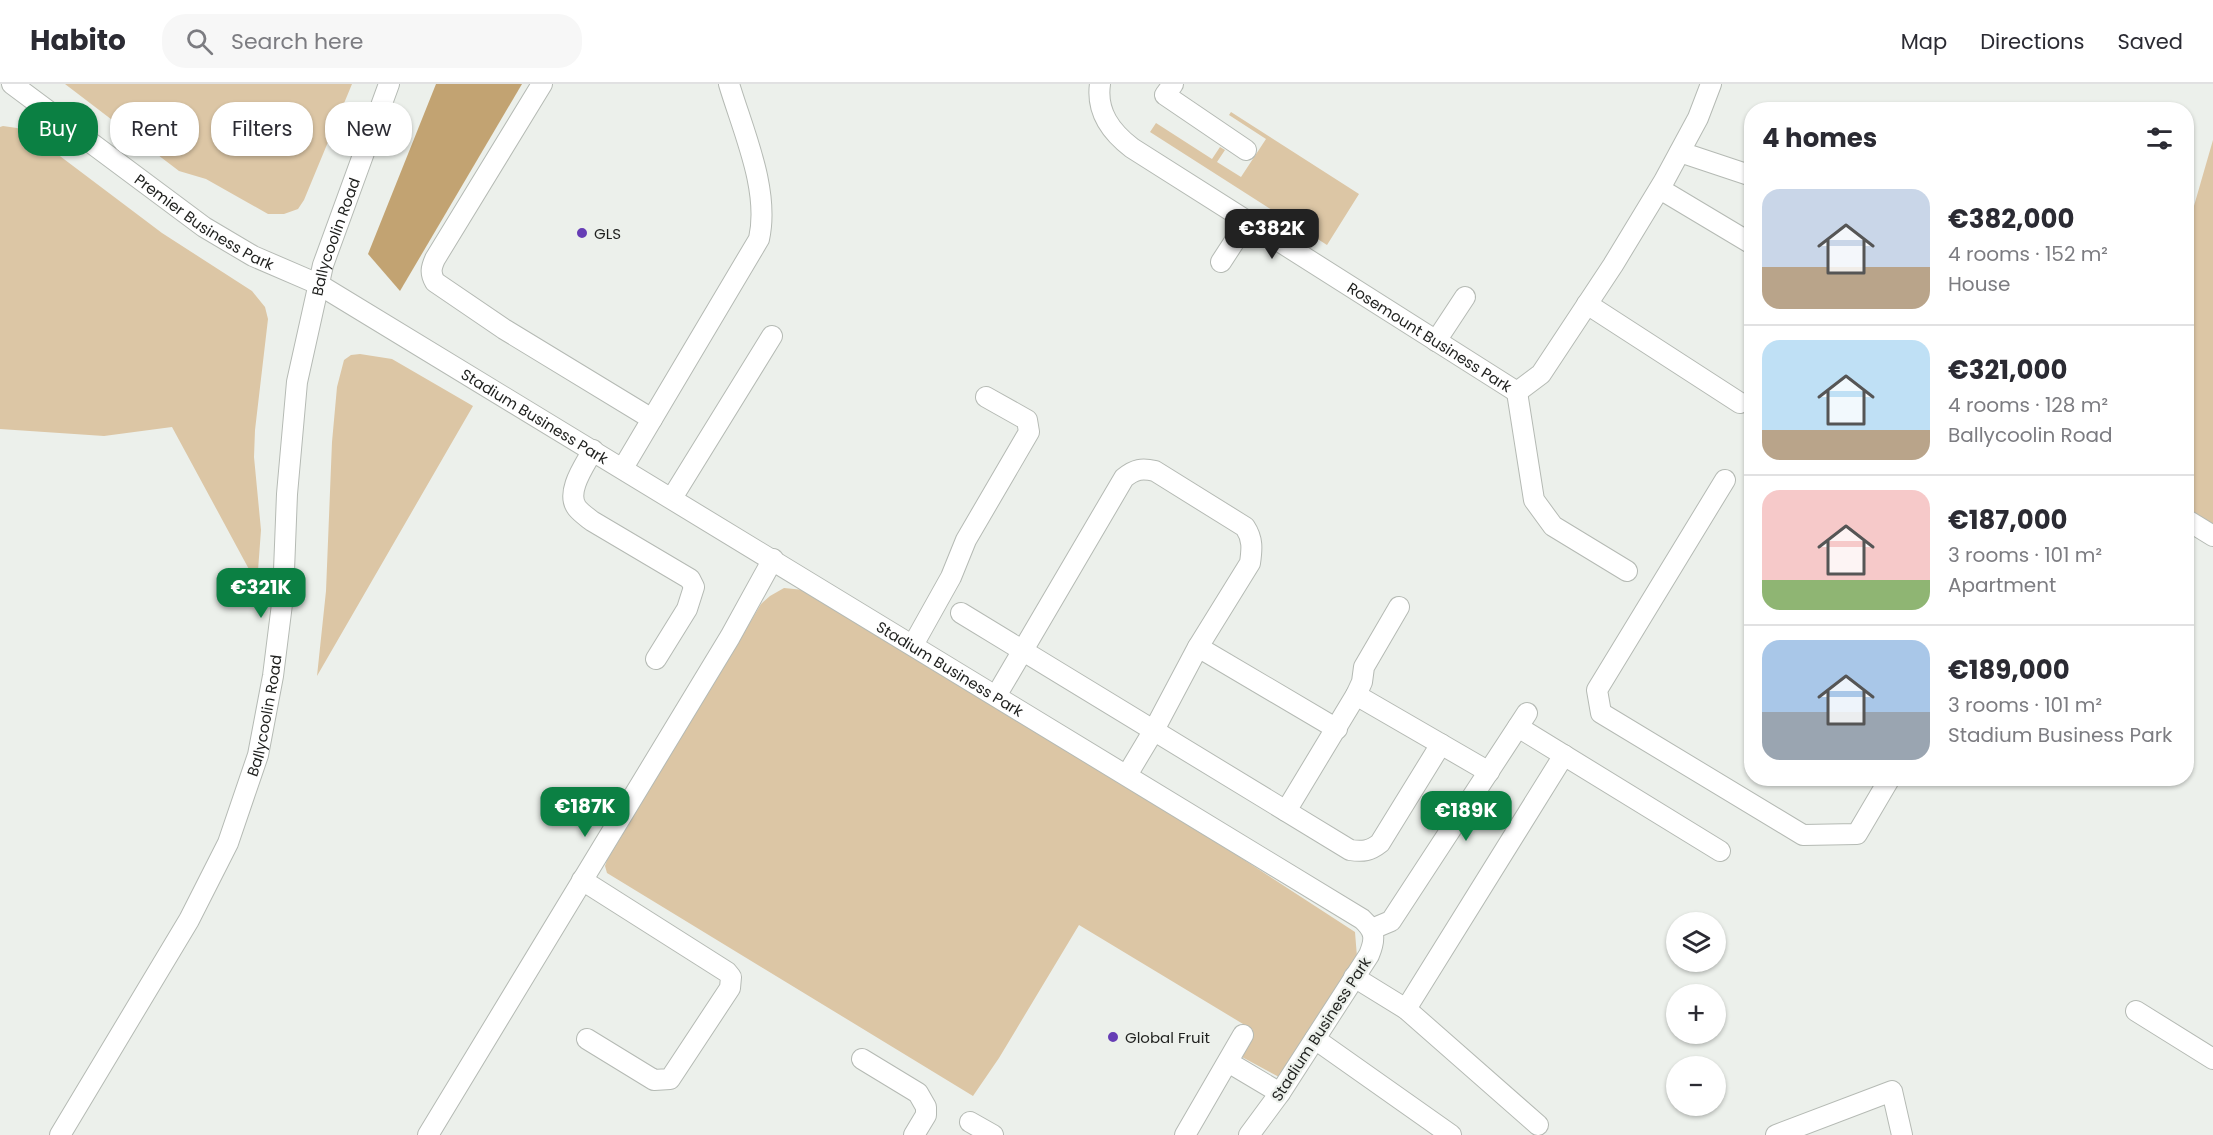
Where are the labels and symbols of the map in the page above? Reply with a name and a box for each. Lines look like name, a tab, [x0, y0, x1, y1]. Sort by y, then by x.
street label: Premier Business Park	[130, 169, 278, 274]
street label: Ballycoolin Road	[306, 175, 365, 298]
pin: €382K	[1230, 209, 1314, 260]
place label: GLS	[594, 223, 621, 244]
marker: GLS	[575, 226, 589, 240]
street label: Rosemount Business Park	[1344, 277, 1516, 397]
street label: Stadium Business Park	[457, 363, 613, 469]
pin: €321K	[219, 568, 303, 619]
street label: Stadium Business Park	[873, 616, 1028, 721]
street label: Ballycoolin Road	[241, 654, 286, 779]
pin: €187K	[543, 787, 627, 838]
pin: €189K	[1424, 791, 1508, 842]
street label: Stadium Business Park	[1266, 952, 1376, 1105]
place label: Global Fruit	[1125, 1027, 1210, 1048]
marker: Global Fruit	[1106, 1030, 1120, 1044]

